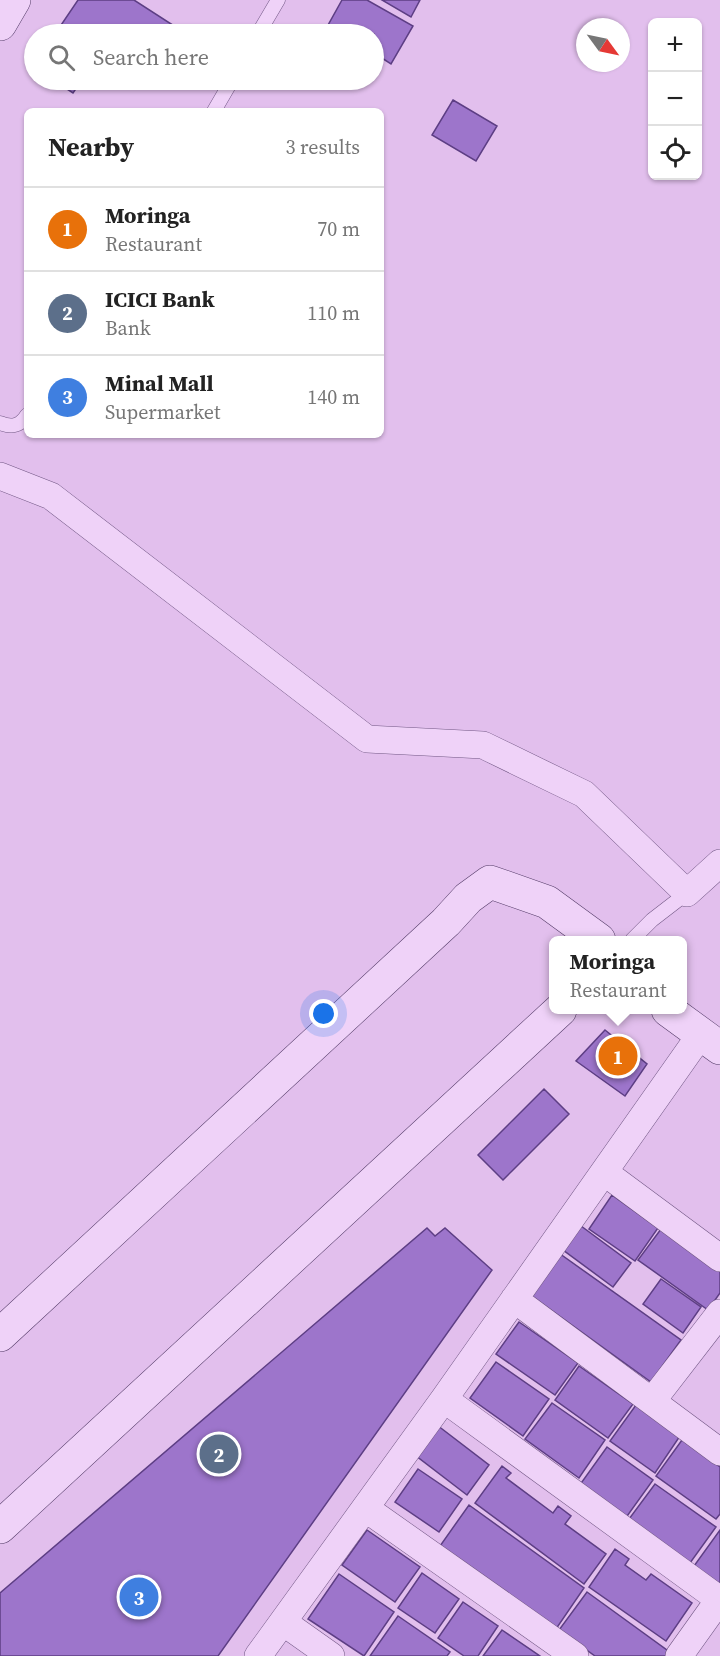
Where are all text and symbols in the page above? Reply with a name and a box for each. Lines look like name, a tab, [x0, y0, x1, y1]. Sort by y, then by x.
north arrow	[576, 18, 630, 72]
map controls	[648, 18, 702, 180]
button: +	[648, 18, 702, 72]
search box	[24, 24, 384, 90]
icon: search	[45, 41, 78, 74]
text: Search here	[93, 42, 209, 72]
button: −	[648, 72, 702, 126]
button: locate	[648, 126, 702, 180]
text: Nearby	[48, 129, 134, 165]
text: 3 results	[285, 133, 360, 161]
text: Moringa	[105, 200, 191, 230]
text: 1	[62, 215, 73, 243]
text: 70 m	[317, 215, 360, 243]
text: Restaurant	[105, 230, 202, 258]
text: ICICI Bank	[105, 284, 215, 314]
text: 2	[62, 299, 73, 327]
text: 110 m	[307, 299, 360, 327]
text: Bank	[105, 314, 151, 342]
text: Minal Mall	[105, 368, 214, 398]
text: 3	[62, 383, 73, 411]
text: 140 m	[307, 383, 360, 411]
text: Supermarket	[105, 398, 220, 426]
popup	[549, 936, 687, 1014]
text: Moringa	[570, 946, 655, 976]
text: Restaurant	[570, 976, 666, 1004]
your location	[309, 999, 338, 1028]
pin: 1	[598, 1034, 638, 1078]
pin: 2	[200, 1432, 238, 1476]
pin: 3	[120, 1574, 158, 1620]

